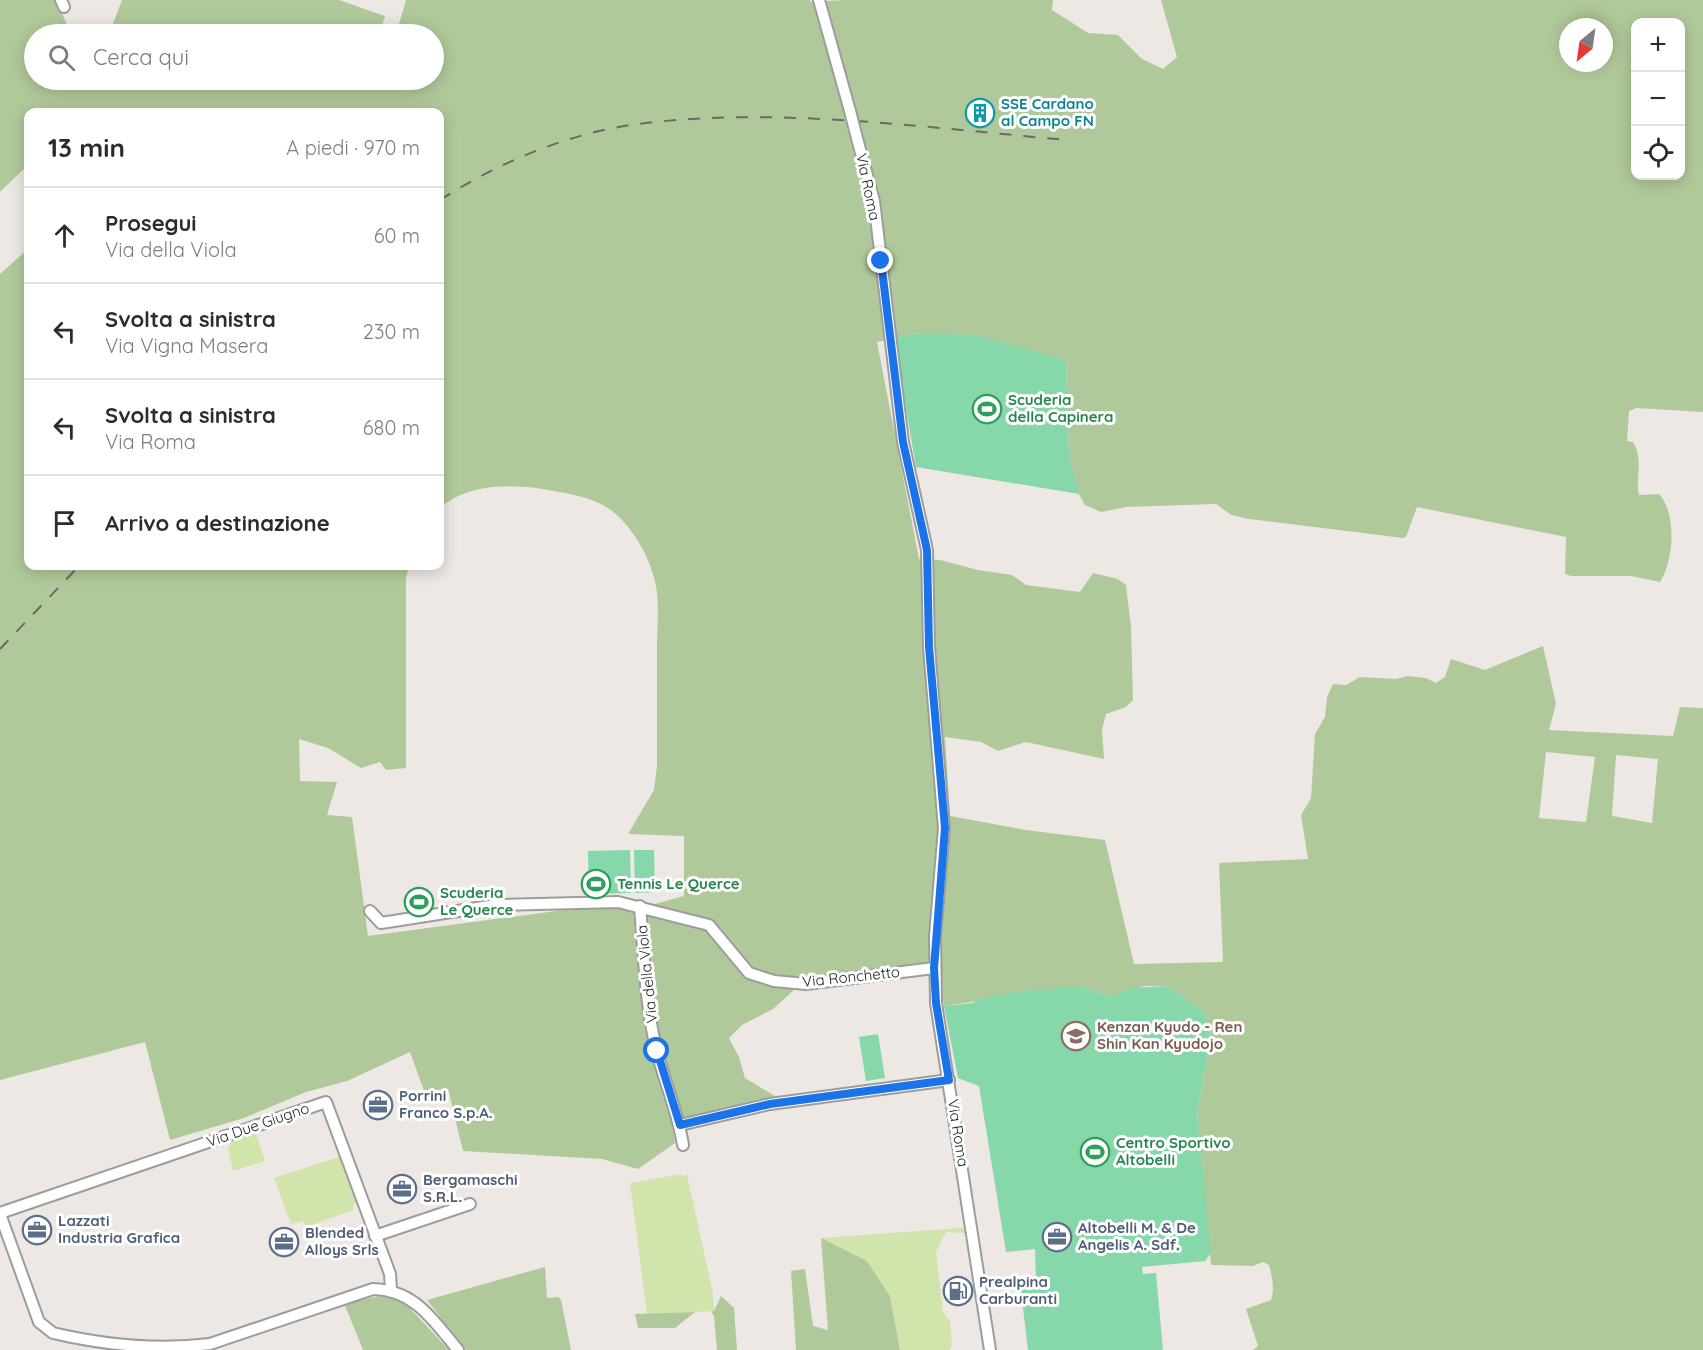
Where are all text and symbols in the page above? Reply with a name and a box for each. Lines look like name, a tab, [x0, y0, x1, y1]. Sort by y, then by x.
north arrow	[1559, 18, 1613, 72]
map controls	[1631, 18, 1685, 180]
button: +	[1631, 18, 1685, 72]
search box	[24, 24, 444, 90]
icon: search	[45, 41, 78, 74]
text: Cerca qui	[93, 43, 189, 71]
button: −	[1631, 72, 1685, 126]
place label: SSE Cardano al Campo FN	[1001, 94, 1094, 130]
building icon: SSE Cardano al Campo FN	[964, 97, 996, 129]
button: locate	[1631, 126, 1685, 180]
text: 13 min	[48, 131, 125, 164]
text: A piedi · 970 m	[286, 135, 420, 160]
street label: Via Roma	[852, 152, 885, 222]
text: Prosegui	[105, 209, 197, 237]
icon: ahead	[48, 219, 81, 252]
text: 60 m	[374, 223, 420, 248]
text: Via della Viola	[105, 237, 237, 262]
route end	[867, 247, 893, 273]
text: Svolta a sinistra	[105, 305, 276, 333]
icon: left	[48, 315, 81, 348]
text: 230 m	[363, 319, 420, 344]
text: Via Vigna Masera	[105, 333, 268, 358]
place label: Scuderia della Capinera	[1008, 390, 1113, 426]
sports icon: Scuderia della Capinera	[971, 393, 1003, 425]
text: Svolta a sinistra	[105, 401, 276, 429]
icon: left	[48, 411, 81, 444]
text: 680 m	[363, 415, 420, 440]
text: Via Roma	[105, 429, 196, 454]
icon: arrive	[48, 507, 81, 540]
text: Arrivo a destinazione	[105, 509, 330, 537]
sports icon: Tennis Le Querce	[580, 868, 612, 900]
place label: Tennis Le Querce	[617, 874, 740, 893]
place label: Scuderia Le Querce	[440, 883, 513, 919]
sports icon: Scuderia Le Querce	[403, 886, 435, 918]
street label: Via della Viola	[632, 924, 661, 1024]
street label: Via Ronchetto	[801, 962, 901, 991]
place label: Kenzan Kyudo - Ren Shin Kan Kyudojo	[1097, 1017, 1242, 1053]
school or university icon: Kenzan Kyudo - Ren Shin Kan Kyudojo	[1060, 1020, 1092, 1052]
route start	[643, 1037, 669, 1063]
place label: Porrini Franco S.p.A.	[399, 1086, 493, 1122]
office icon: Porrini Franco S.p.A.	[362, 1089, 394, 1121]
street label: Via Due Giugno	[204, 1098, 312, 1151]
street label: Via Roma	[944, 1098, 973, 1168]
place label: Centro Sportivo Altobelli	[1116, 1133, 1231, 1169]
sports icon: Centro Sportivo Altobelli	[1079, 1136, 1111, 1168]
place label: Bergamaschi S.R.L.	[423, 1170, 517, 1206]
office icon: Bergamaschi S.R.L.	[386, 1173, 418, 1205]
place label: Lazzati Industria Grafica	[58, 1211, 180, 1247]
office icon: Lazzati Industria Grafica	[21, 1214, 53, 1246]
place label: Altobelli M. & De Angelis A. Sdf.	[1078, 1218, 1196, 1254]
office icon: Altobelli M. & De Angelis A. Sdf.	[1041, 1221, 1073, 1253]
place label: Blended Alloys Srls	[305, 1223, 379, 1259]
office icon: Blended Alloys Srls	[268, 1226, 300, 1258]
place label: Prealpina Carburanti	[979, 1272, 1057, 1308]
fuel station icon: Prealpina Carburanti	[942, 1275, 974, 1307]

